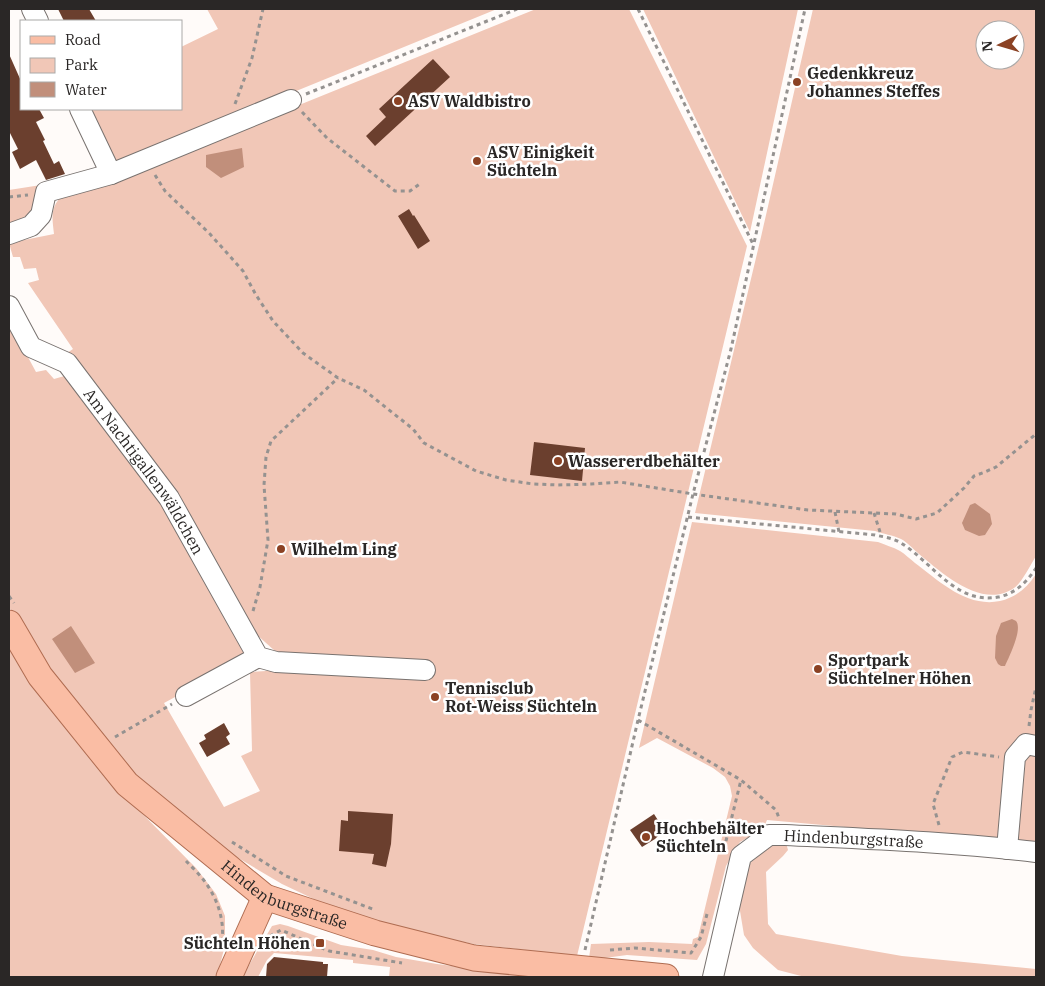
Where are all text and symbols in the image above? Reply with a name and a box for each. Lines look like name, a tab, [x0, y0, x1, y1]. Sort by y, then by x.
legend	[20, 20, 182, 110]
north arrow	[975, 20, 1025, 70]
text: Road	[65, 30, 101, 49]
text: N	[978, 40, 996, 52]
text: Park	[65, 55, 98, 74]
place label: Gedenkkreuz Johannes Steffes	[807, 63, 940, 101]
marker: Gedenkkreuz Johannes Steffes	[791, 76, 803, 88]
text: Water	[65, 80, 107, 99]
place label: ASV Waldbistro	[408, 91, 531, 111]
marker: ASV Waldbistro	[392, 95, 404, 107]
place label: ASV Einigkeit Süchteln	[487, 142, 594, 180]
marker: ASV Einigkeit Süchteln	[471, 155, 483, 167]
street label: Am Nachtigallenwäldchen	[79, 384, 209, 558]
place label: Wassererdbehälter	[568, 451, 720, 471]
marker: Wassererdbehälter	[552, 455, 564, 467]
place label: Wilhelm Ling	[291, 539, 398, 559]
marker: Wilhelm Ling	[275, 543, 287, 555]
place label: Sportpark Süchtelner Höhen	[828, 650, 972, 688]
marker: Sportpark Süchtelner Höhen	[812, 663, 824, 675]
place label: Tennisclub Rot-Weiss Süchteln	[445, 678, 598, 716]
marker: Tennisclub Rot-Weiss Süchteln	[429, 691, 441, 703]
place label: Hochbehälter Süchteln	[656, 818, 764, 856]
street label: Hindenburgstraße	[783, 825, 924, 852]
marker: Hochbehälter Süchteln	[640, 831, 652, 843]
street label: Hindenburgstraße	[217, 855, 350, 933]
place label: Süchteln Höhen	[184, 933, 310, 953]
marker: Süchteln Höhen	[314, 937, 326, 949]

